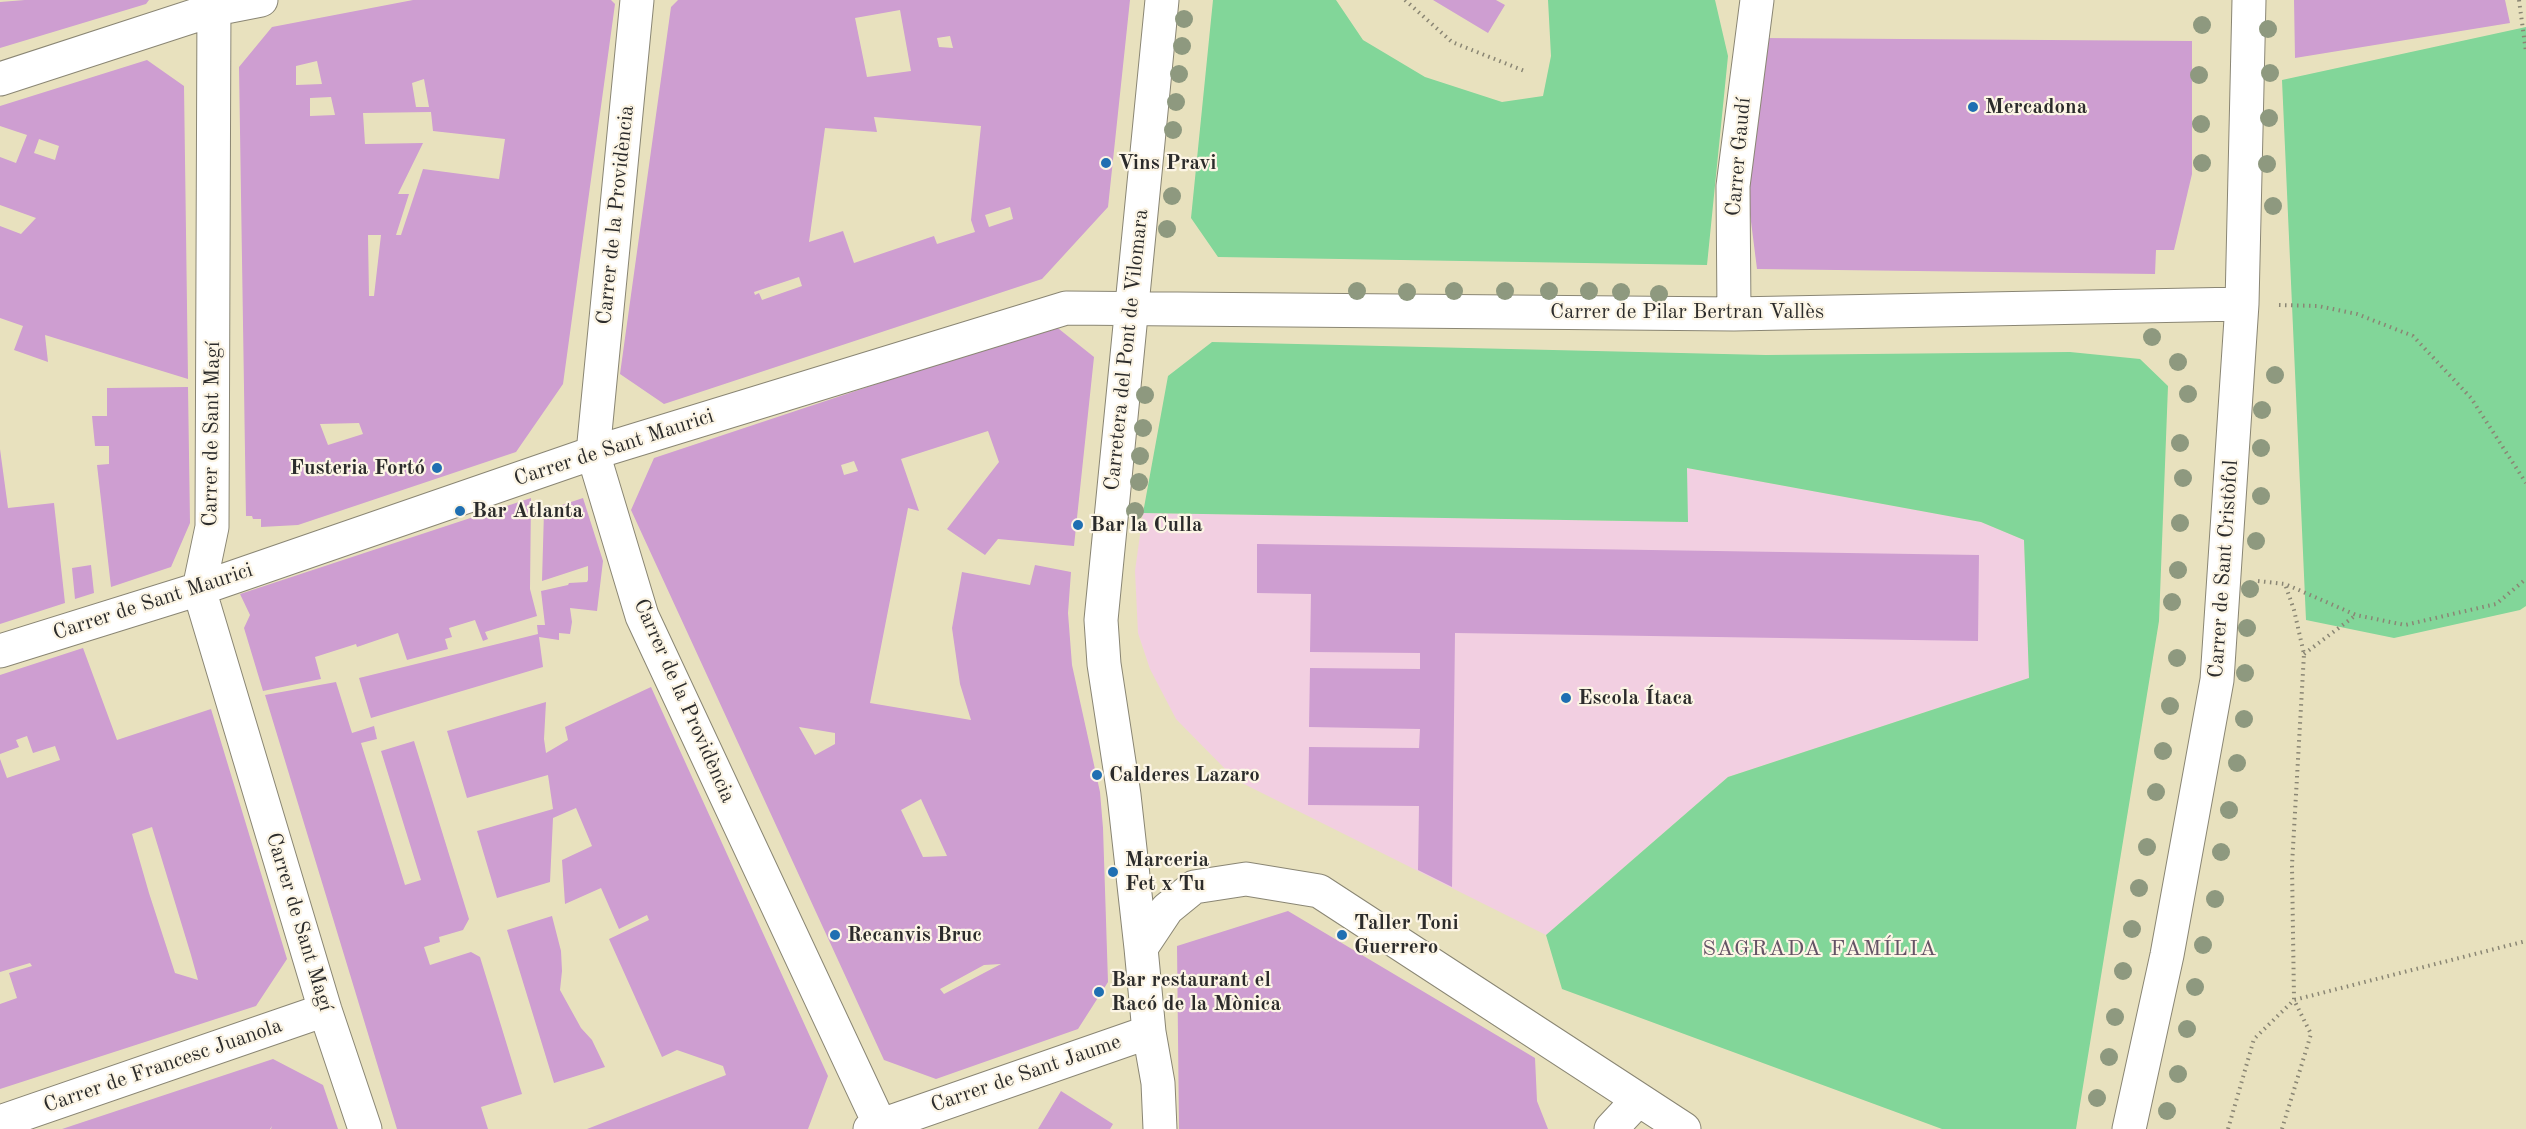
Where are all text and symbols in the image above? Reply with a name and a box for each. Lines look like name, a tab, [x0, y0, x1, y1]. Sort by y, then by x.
place label: Mercadona	[1985, 94, 2087, 120]
street label: Carrer Gaudí	[1721, 97, 1757, 217]
marker: Mercadona	[1966, 100, 1980, 114]
street label: Carrer de la Providència	[592, 104, 640, 326]
place label: Vins Pravi	[1118, 150, 1217, 176]
marker: Vins Pravi	[1099, 156, 1113, 170]
street label: Carretera del Pont de Vilomara	[1100, 208, 1154, 492]
street label: Carrer de Pilar Bertran Vallès	[1550, 299, 1824, 325]
street label: Carrer de Sant Magí	[198, 341, 226, 527]
street label: Carrer de Sant Maurici	[511, 404, 717, 492]
place label: Fusteria Fortó	[290, 455, 425, 481]
street label: Carrer de Sant Cristòfol	[2204, 459, 2244, 679]
marker: Fusteria Fortó	[430, 461, 444, 475]
place label: Bar Atlanta	[472, 498, 583, 524]
marker: Bar Atlanta	[453, 504, 467, 518]
place label: Bar la Culla	[1090, 512, 1203, 538]
marker: Bar la Culla	[1071, 518, 1085, 532]
street label: Carrer de Sant Maurici	[50, 558, 256, 646]
street label: Carrer de la Providència	[628, 595, 740, 807]
place label: Escola Ítaca	[1578, 685, 1693, 711]
marker: Escola Ítaca	[1559, 691, 1573, 705]
place label: Calderes Lazaro	[1109, 762, 1260, 788]
marker: Calderes Lazaro	[1090, 768, 1104, 782]
street label: Carrer de Sant Magí	[260, 830, 338, 1014]
place label: Marceria Fet x Tu	[1125, 847, 1209, 897]
marker: Marceria Fet x Tu	[1106, 865, 1120, 879]
place label: Taller Toni Guerrero	[1354, 910, 1459, 960]
place label: Recanvis Bruc	[847, 922, 982, 948]
marker: Recanvis Bruc	[828, 928, 842, 942]
marker: Taller Toni Guerrero	[1335, 928, 1349, 942]
district label: SAGRADA FAMÍLIA	[1702, 936, 1938, 962]
place label: Bar restaurant el Racó de la Mònica	[1111, 967, 1281, 1017]
marker: Bar restaurant el Racó de la Mònica	[1092, 985, 1106, 999]
street label: Carrer de Francesc Juanola	[40, 1013, 286, 1119]
street label: Carrer de Sant Jaume	[928, 1030, 1124, 1118]

